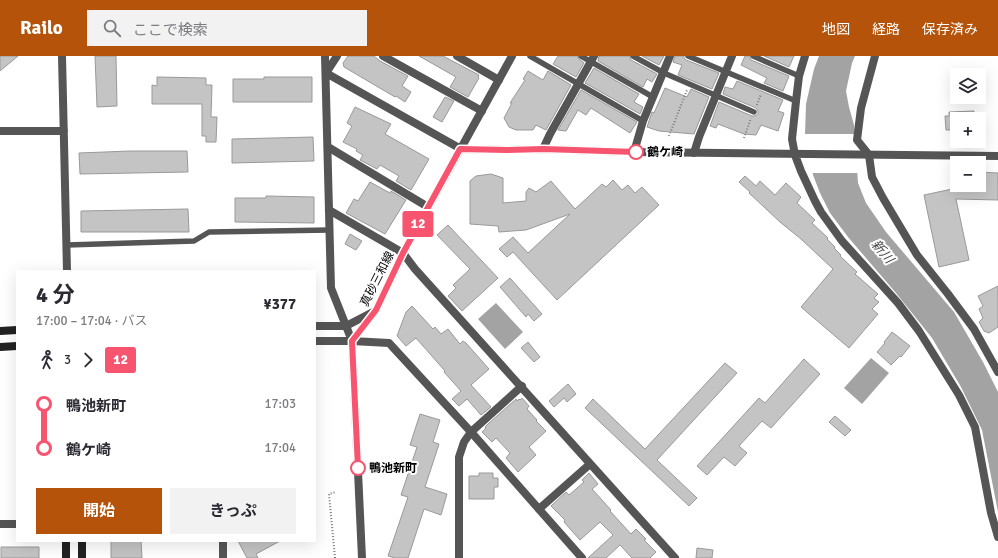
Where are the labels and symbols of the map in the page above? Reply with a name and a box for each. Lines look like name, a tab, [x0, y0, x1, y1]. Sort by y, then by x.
marker: 鶴ケ崎	[628, 144, 644, 160]
place label: 鶴ケ崎	[647, 145, 683, 160]
line badge: 12	[400, 211, 436, 237]
water label: 新川	[868, 237, 898, 268]
street label: 真砂三和線	[357, 249, 398, 309]
marker: 鴨池新町	[350, 460, 366, 476]
place label: 鴨池新町	[369, 461, 417, 476]

